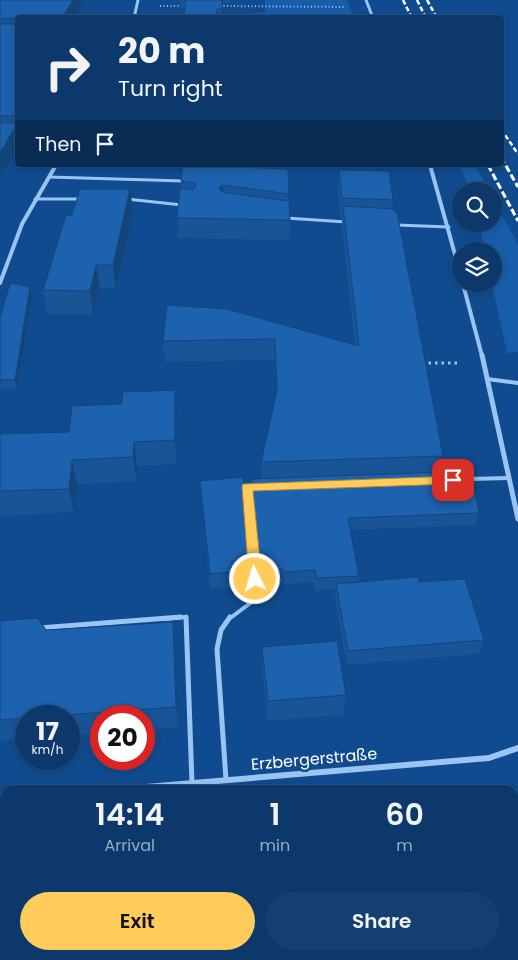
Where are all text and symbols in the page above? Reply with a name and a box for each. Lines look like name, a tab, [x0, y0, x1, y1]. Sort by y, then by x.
text: 20 m	[118, 26, 205, 75]
icon: right	[35, 35, 100, 100]
text: Turn right	[118, 73, 223, 104]
icon: arrive	[91, 130, 119, 158]
text: Then	[35, 131, 81, 158]
map controls	[452, 182, 502, 292]
button: search	[452, 182, 502, 232]
button: layers	[452, 242, 502, 292]
pin	[432, 459, 474, 501]
icon: arrive	[439, 466, 467, 494]
position arrow	[228, 552, 280, 604]
speed limit sign: 20	[90, 705, 155, 770]
text: 17	[36, 714, 59, 749]
text: km/h	[32, 741, 63, 758]
street label: Erzbergerstraße	[250, 742, 378, 776]
text: 14:14	[95, 793, 164, 836]
text: 1	[269, 793, 280, 836]
text: 60	[385, 793, 424, 836]
text: Arrival	[105, 834, 155, 857]
text: min	[260, 834, 290, 857]
text: m	[396, 834, 413, 857]
button: Exit	[20, 892, 255, 950]
button: Share	[265, 892, 499, 950]

